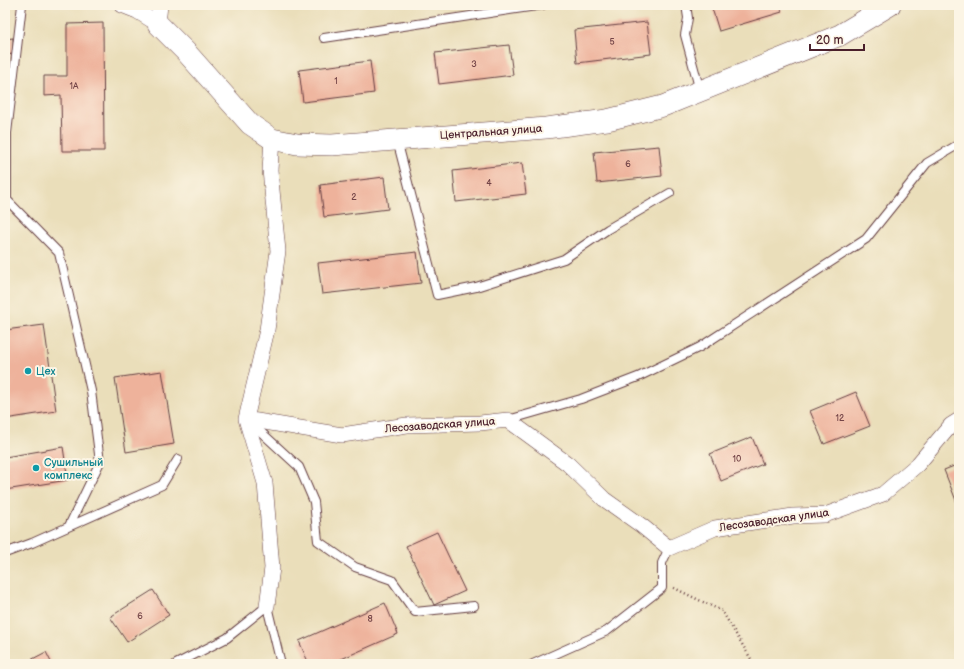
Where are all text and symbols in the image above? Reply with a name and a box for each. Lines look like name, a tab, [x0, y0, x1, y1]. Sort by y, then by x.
scale bar	[810, 26, 864, 52]
text: 20 m	[816, 33, 843, 48]
house number: 5	[609, 37, 615, 48]
house number: 3	[471, 59, 477, 70]
house number: 1	[334, 76, 338, 87]
house number: 1А	[70, 81, 79, 92]
street label: Центральная улица	[439, 122, 543, 142]
house number: 6	[625, 159, 631, 170]
house number: 4	[486, 178, 492, 189]
house number: 2	[351, 192, 357, 203]
place label: Цех	[36, 365, 56, 378]
marker: Цех	[23, 366, 33, 376]
house number: 12	[836, 413, 845, 424]
street label: Лесозаводская улица	[383, 415, 496, 435]
house number: 10	[733, 454, 741, 465]
place label: Сушильный комплекс	[44, 456, 103, 482]
marker: Сушильный комплекс	[31, 463, 41, 473]
street label: Лесозаводская улица	[717, 506, 830, 534]
house number: 6	[137, 611, 143, 622]
house number: 8	[367, 614, 373, 625]

